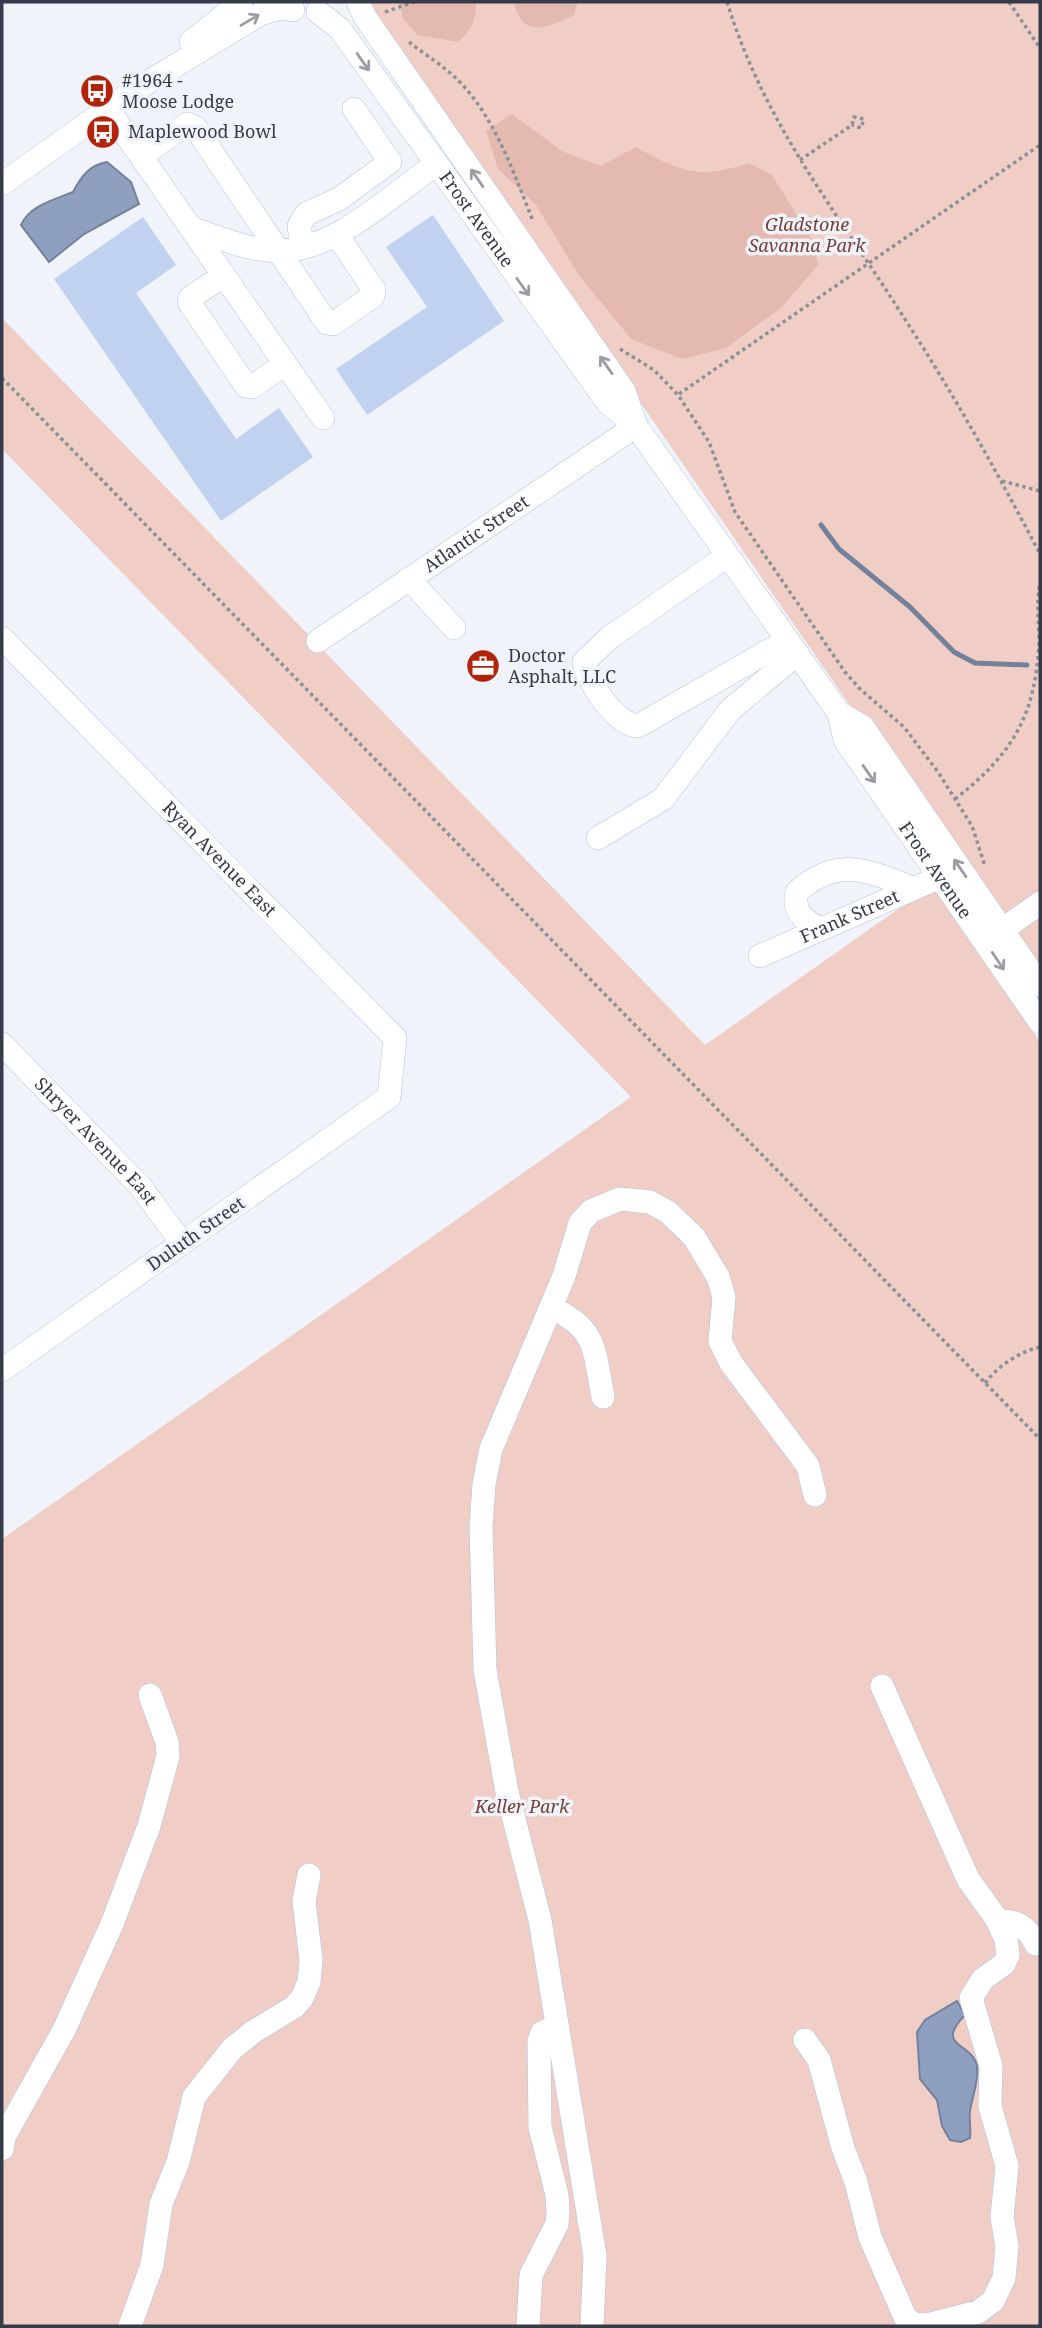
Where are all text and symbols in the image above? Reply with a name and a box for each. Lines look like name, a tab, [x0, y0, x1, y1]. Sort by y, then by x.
one-way arrow	[240, 13, 260, 27]
one-way arrow	[356, 52, 370, 71]
place label: #1964 - Moose Lodge	[122, 68, 234, 113]
bus stop icon: #1964 - Moose Lodge	[78, 72, 116, 110]
bus stop icon: Maplewood Bowl	[84, 113, 122, 151]
place label: Maplewood Bowl	[128, 119, 277, 143]
street label: Frost Avenue	[435, 166, 520, 272]
one-way arrow	[470, 169, 484, 189]
park label: Gladstone Savanna Park	[748, 212, 866, 257]
one-way arrow	[516, 277, 531, 296]
one-way arrow	[599, 356, 613, 376]
street label: Atlantic Street	[418, 489, 533, 577]
place label: Doctor Asphalt, LLC	[508, 643, 616, 688]
office icon: Doctor Asphalt, LLC	[464, 647, 502, 685]
one-way arrow	[862, 763, 876, 783]
street label: Ryan Avenue East	[158, 795, 282, 921]
street label: Frost Avenue	[894, 816, 978, 923]
one-way arrow	[953, 859, 967, 878]
street label: Frank Street	[796, 883, 903, 948]
one-way arrow	[991, 951, 1005, 970]
street label: Shryer Avenue East	[30, 1072, 163, 1209]
street label: Duluth Street	[142, 1191, 249, 1276]
park label: Keller Park	[474, 1794, 570, 1818]

